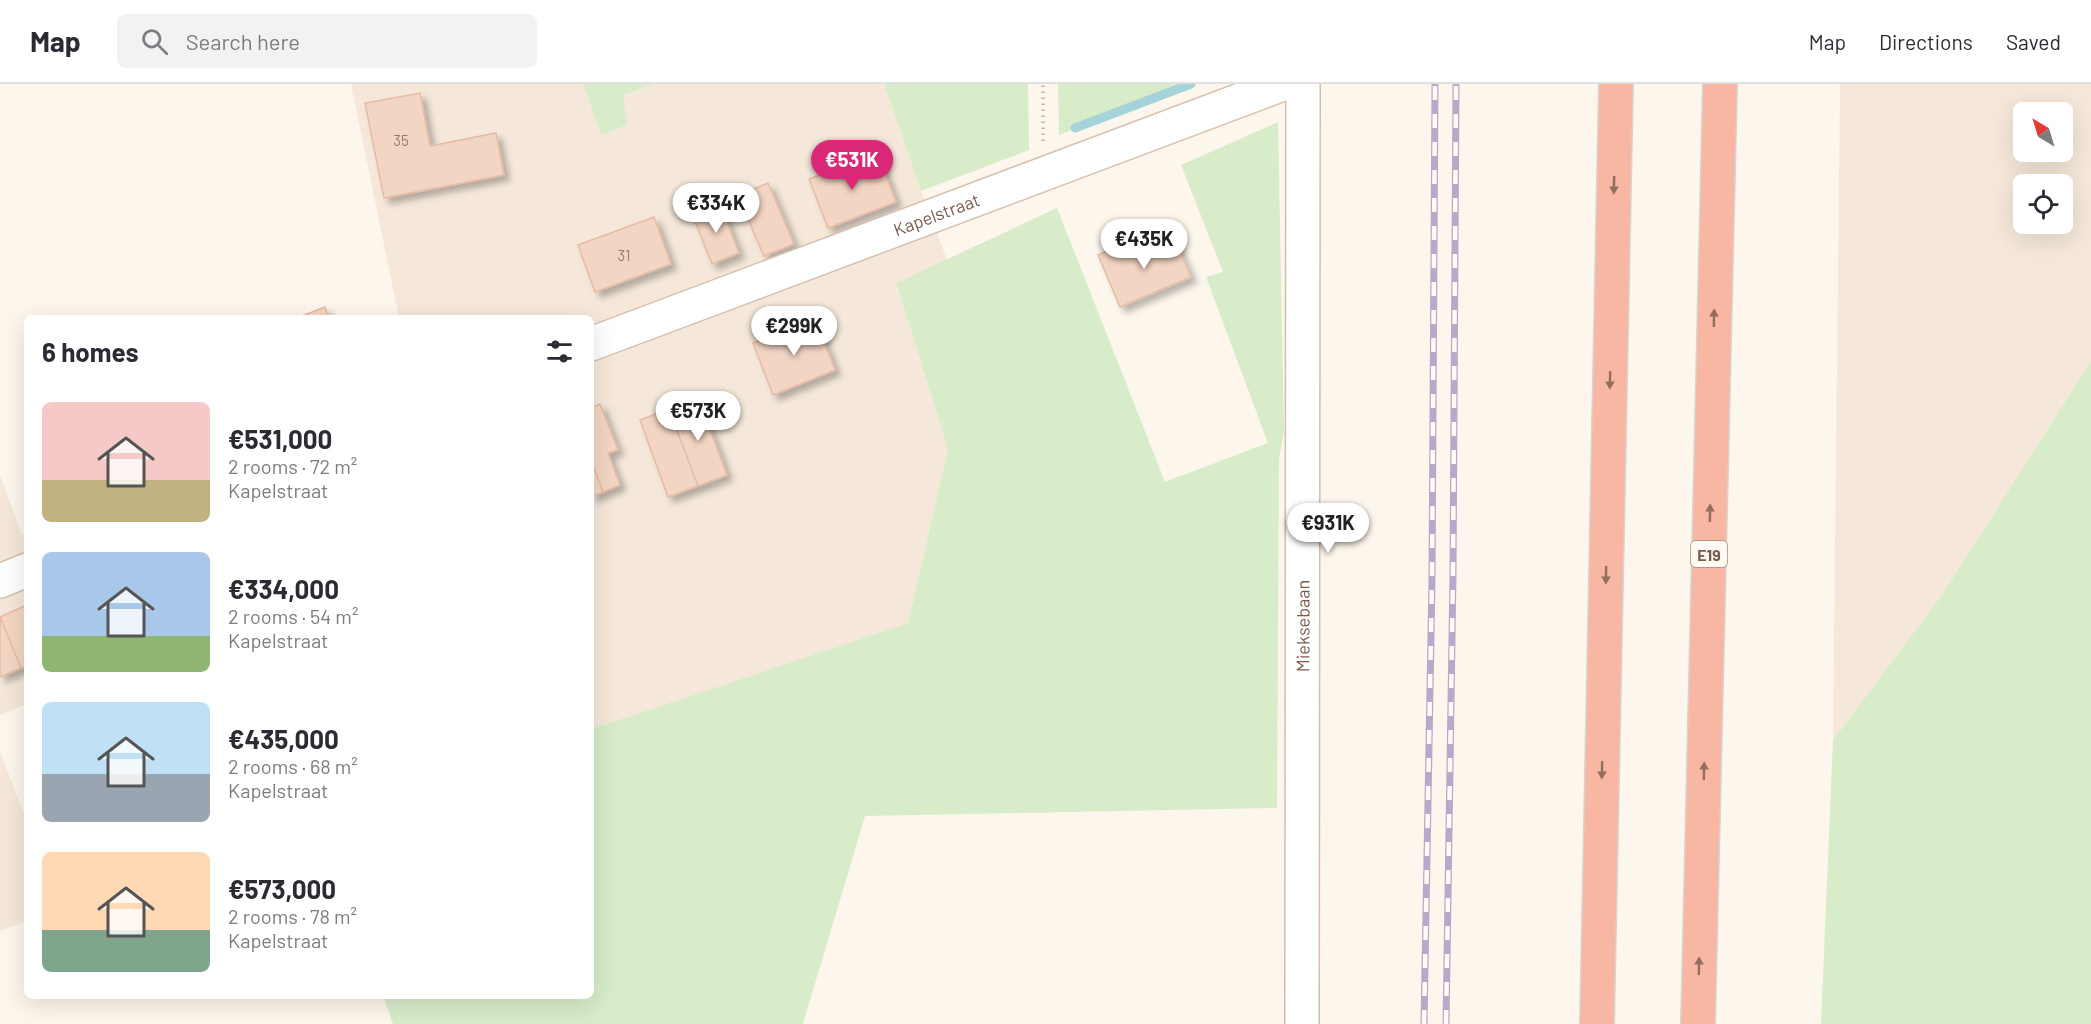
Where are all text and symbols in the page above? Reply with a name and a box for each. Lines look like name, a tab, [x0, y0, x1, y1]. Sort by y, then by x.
search box	[117, 14, 537, 68]
text: Map	[30, 24, 81, 58]
icon: search	[138, 25, 171, 58]
text: Search here	[186, 28, 300, 54]
text: Map	[1809, 29, 1846, 54]
text: Directions	[1879, 29, 1973, 54]
text: Saved	[2006, 29, 2061, 54]
north arrow	[2013, 102, 2073, 162]
map controls	[2013, 102, 2073, 234]
house number: 35	[393, 131, 409, 149]
pin: €531K	[810, 140, 894, 191]
text: €531K	[825, 147, 879, 171]
button: locate	[2013, 174, 2073, 234]
one-way arrow	[1609, 175, 1619, 194]
pin: €334K	[674, 183, 758, 234]
street label: Kapelstraat	[890, 188, 983, 240]
text: €334K	[687, 190, 745, 214]
pin: €435K	[1102, 219, 1186, 270]
text: €435K	[1115, 226, 1173, 250]
house number: 31	[618, 246, 630, 264]
pin: €299K	[752, 306, 836, 357]
one-way arrow	[1710, 308, 1719, 327]
text: €299K	[765, 313, 823, 337]
icon: filters	[543, 335, 576, 368]
text: 6 homes	[42, 336, 139, 367]
one-way arrow	[1605, 370, 1615, 389]
pin: €573K	[656, 391, 740, 442]
text: €573K	[670, 398, 726, 422]
text: €531,000	[228, 423, 332, 454]
icon: home	[90, 426, 162, 498]
text: 2 rooms · 72 m²	[228, 454, 357, 478]
text: Kapelstraat	[228, 478, 328, 502]
pin: €931K	[1286, 503, 1370, 554]
one-way arrow	[1705, 503, 1715, 522]
text: €931K	[1301, 510, 1355, 534]
road number: E19	[1691, 541, 1727, 567]
one-way arrow	[1601, 565, 1611, 584]
text: €334,000	[228, 573, 339, 604]
icon: home	[90, 576, 162, 648]
street label: Mieksebaan	[1291, 580, 1313, 672]
text: 2 rooms · 54 m²	[228, 604, 358, 628]
text: Kapelstraat	[228, 628, 328, 652]
text: €435,000	[228, 723, 339, 754]
icon: home	[90, 726, 162, 798]
text: 2 rooms · 68 m²	[228, 754, 358, 778]
one-way arrow	[1597, 760, 1607, 779]
one-way arrow	[1699, 761, 1709, 780]
text: Kapelstraat	[228, 778, 328, 802]
text: €573,000	[228, 873, 336, 904]
icon: home	[90, 876, 162, 948]
text: 2 rooms · 78 m²	[228, 904, 357, 928]
text: Kapelstraat	[228, 928, 328, 952]
one-way arrow	[1695, 956, 1704, 975]

